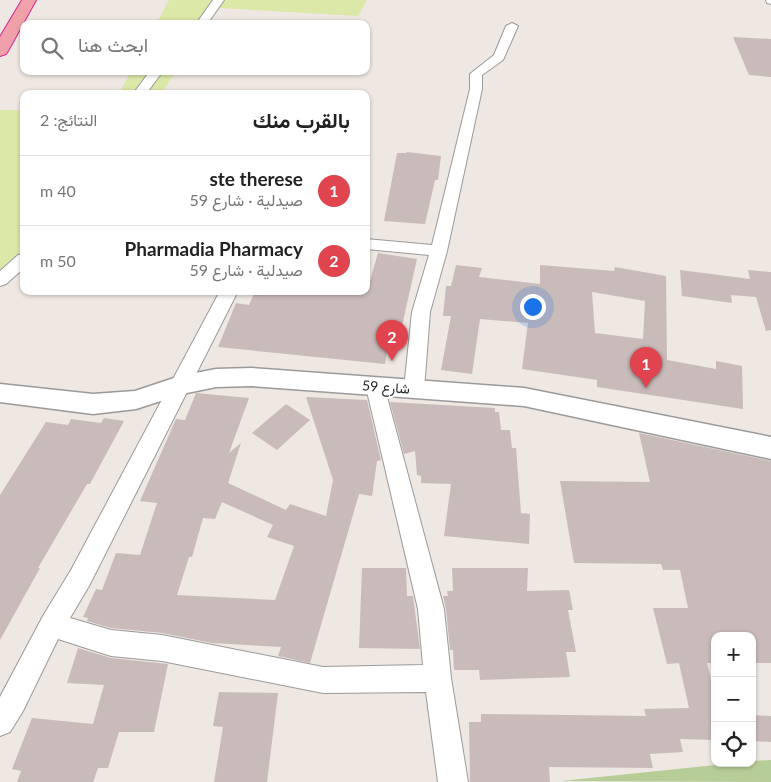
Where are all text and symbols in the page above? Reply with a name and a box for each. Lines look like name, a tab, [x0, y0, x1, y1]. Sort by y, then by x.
search box	[20, 20, 370, 75]
text: ابحث هنا	[78, 33, 148, 56]
icon: search	[38, 34, 66, 62]
text: بالقرب منك	[253, 107, 350, 132]
text: النتائج: 2	[40, 110, 97, 129]
text: ste therese	[210, 167, 303, 190]
text: 40 m	[40, 181, 76, 200]
text: 1	[329, 181, 339, 200]
text: صيدلية · شارع 59	[189, 190, 303, 209]
text: Pharmadia Pharmacy	[124, 237, 303, 260]
text: 50 m	[40, 251, 76, 270]
text: 2	[329, 251, 339, 270]
text: صيدلية · شارع 59	[189, 260, 303, 279]
your location	[520, 294, 546, 320]
pin: 2	[376, 320, 408, 361]
pin: 1	[630, 347, 662, 388]
street label: شارع 59	[361, 376, 411, 400]
map controls	[711, 632, 756, 767]
button: +	[711, 632, 756, 677]
button: −	[711, 677, 756, 722]
button: locate	[711, 722, 756, 767]

